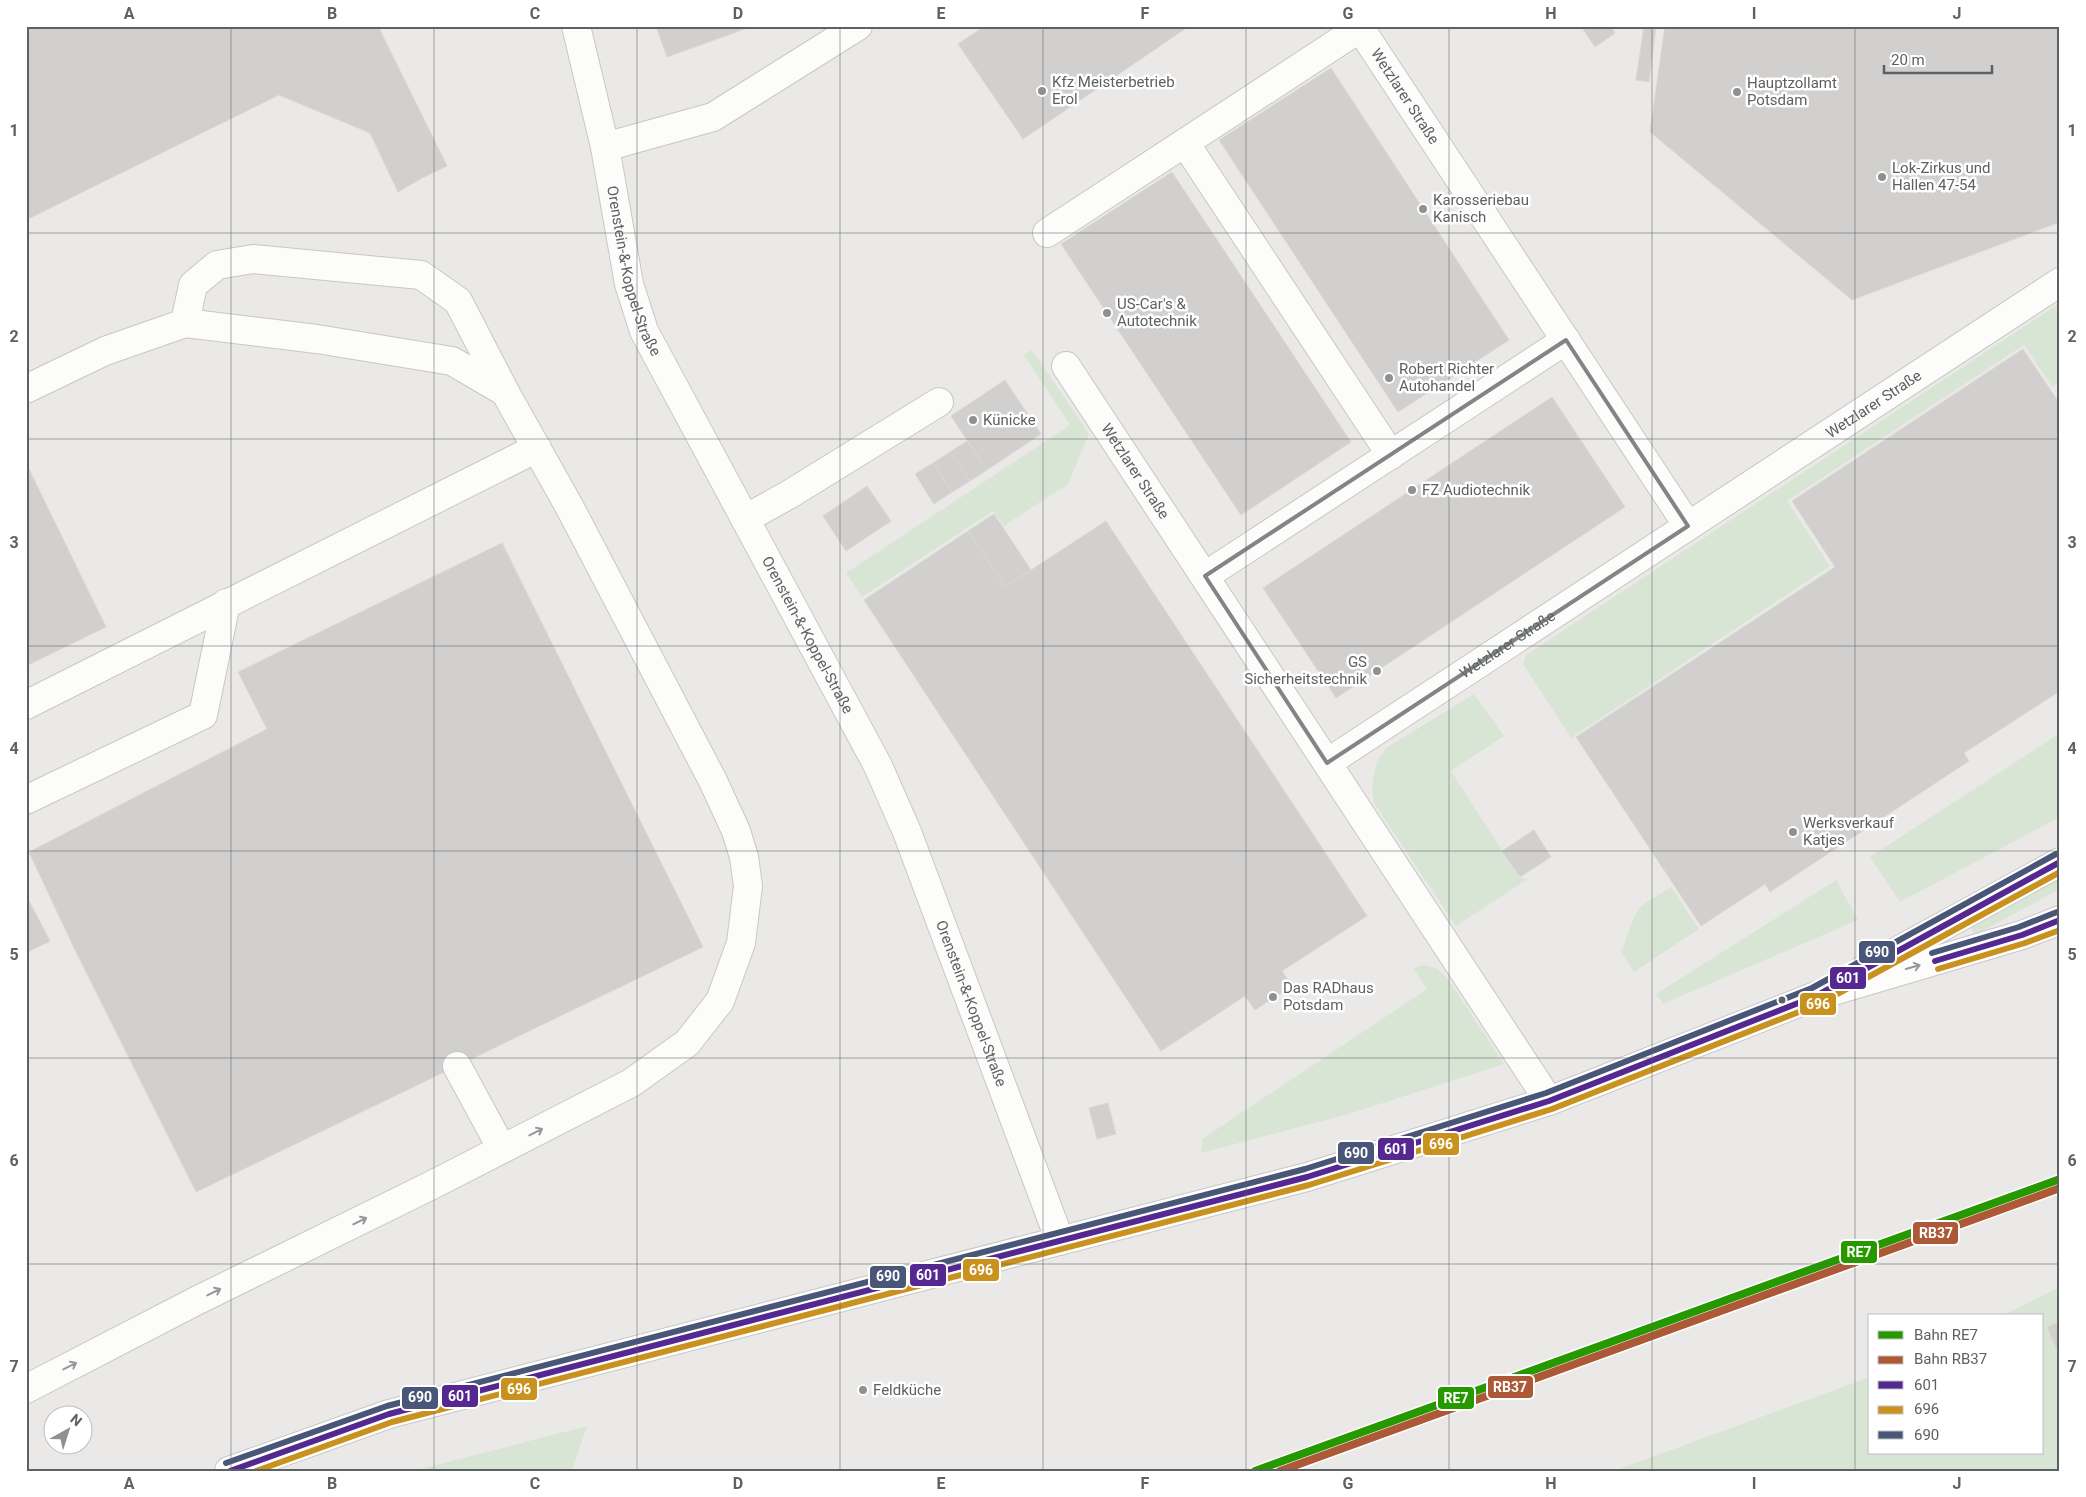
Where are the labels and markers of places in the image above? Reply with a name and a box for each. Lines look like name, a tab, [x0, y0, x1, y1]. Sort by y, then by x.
place label: Kfz Meisterbetrieb Erol	[1052, 73, 1175, 108]
place label: Hauptzollamt Potsdam	[1747, 74, 1837, 109]
marker: Kfz Meisterbetrieb Erol	[1036, 85, 1048, 97]
marker: Hauptzollamt Potsdam	[1731, 86, 1743, 98]
place label: Lok-Zirkus und Hallen 47-54	[1892, 159, 1990, 194]
marker: Lok-Zirkus und Hallen 47-54	[1876, 171, 1888, 183]
place label: Karosseriebau Kanisch	[1433, 191, 1529, 226]
marker: Karosseriebau Kanisch	[1417, 203, 1429, 215]
place label: US-Car's & Autotechnik	[1117, 295, 1197, 330]
marker: US-Car's & Autotechnik	[1101, 307, 1113, 319]
place label: Robert Richter Autohandel	[1399, 360, 1494, 395]
marker: Robert Richter Autohandel	[1383, 372, 1395, 384]
place label: Künicke	[983, 411, 1036, 429]
marker: Künicke	[967, 414, 979, 426]
place label: FZ Audiotechnik	[1422, 481, 1531, 499]
marker: FZ Audiotechnik	[1406, 484, 1418, 496]
place label: GS Sicherheitstechnik	[1244, 653, 1367, 688]
marker: GS Sicherheitstechnik	[1371, 665, 1383, 677]
place label: Werksverkauf Katjes	[1803, 814, 1895, 849]
marker: Werksverkauf Katjes	[1787, 826, 1799, 838]
place label: Das RADhaus Potsdam	[1283, 979, 1374, 1014]
marker: Das RADhaus Potsdam	[1267, 991, 1279, 1003]
unlabelled marker	[1777, 995, 1787, 1005]
place label: Feldküche	[873, 1381, 941, 1399]
marker: Feldküche	[857, 1384, 869, 1396]

